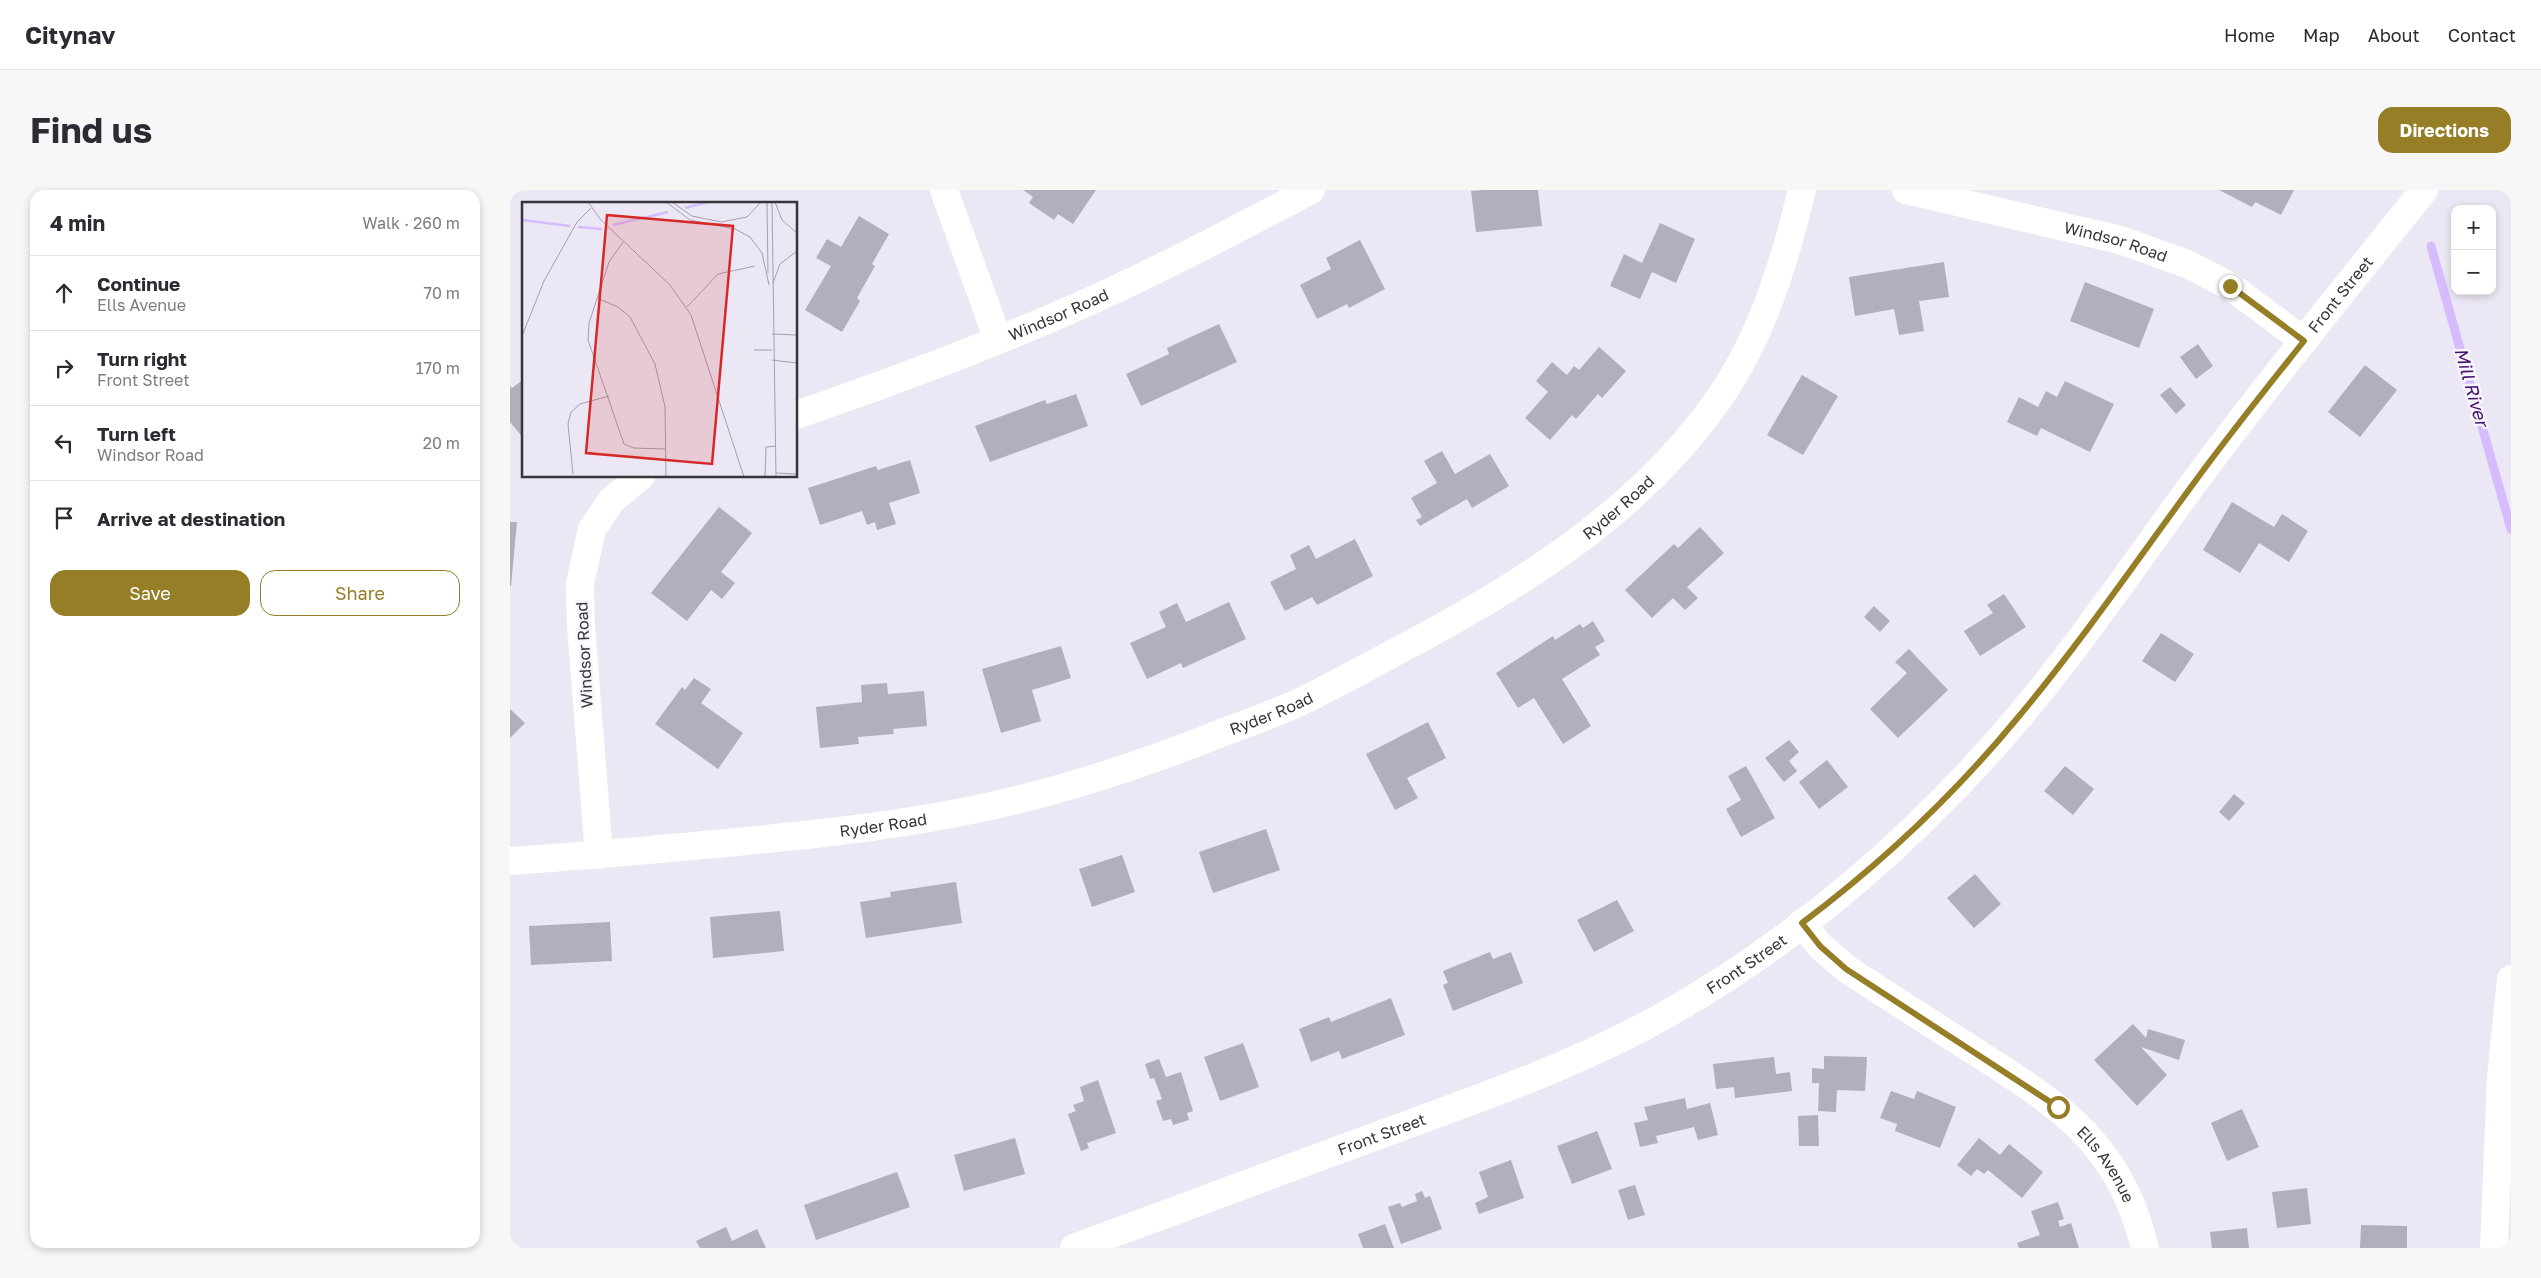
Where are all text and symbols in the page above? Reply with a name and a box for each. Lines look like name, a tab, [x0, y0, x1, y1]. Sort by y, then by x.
text: Citynav	[25, 20, 115, 49]
text: Home	[2224, 24, 2275, 46]
text: Map	[2303, 24, 2340, 46]
text: About	[2368, 24, 2420, 46]
text: Contact	[2448, 24, 2516, 46]
button: Directions	[2378, 107, 2511, 153]
text: Find us	[30, 109, 152, 151]
inset map	[522, 202, 798, 478]
map controls	[2451, 205, 2496, 295]
button: +	[2451, 205, 2496, 250]
text: 4 min	[50, 210, 105, 236]
text: Walk · 260 m	[362, 213, 460, 233]
street label: Windsor Road	[2062, 217, 2170, 266]
button: −	[2451, 250, 2496, 295]
street label: Front Street	[2304, 252, 2377, 337]
text: Continue	[97, 272, 180, 295]
route end	[2219, 275, 2242, 298]
icon: ahead	[50, 279, 78, 307]
text: 70 m	[423, 283, 460, 303]
street label: Windsor Road	[1005, 284, 1112, 345]
text: Ells Avenue	[97, 295, 186, 315]
water label: Mill River	[2450, 345, 2494, 431]
text: Turn right	[97, 347, 187, 370]
icon: right	[50, 354, 78, 382]
text: 170 m	[416, 358, 460, 378]
text: Front Street	[97, 370, 190, 390]
text: Turn left	[97, 422, 176, 445]
icon: left	[50, 429, 78, 457]
text: 20 m	[423, 433, 460, 453]
text: Windsor Road	[97, 445, 204, 465]
street label: Ryder Road	[1578, 471, 1658, 544]
icon: arrive	[50, 504, 78, 532]
text: Arrive at destination	[97, 507, 285, 530]
button: Save	[50, 570, 250, 616]
button: Share	[260, 570, 460, 616]
street label: Windsor Road	[571, 601, 597, 709]
street label: Ryder Road	[1227, 687, 1316, 739]
street label: Ryder Road	[838, 809, 928, 841]
street label: Front Street	[1703, 929, 1791, 998]
route start	[2047, 1096, 2070, 1119]
street label: Front Street	[1335, 1109, 1429, 1160]
street label: Ells Avenue	[2073, 1122, 2139, 1206]

